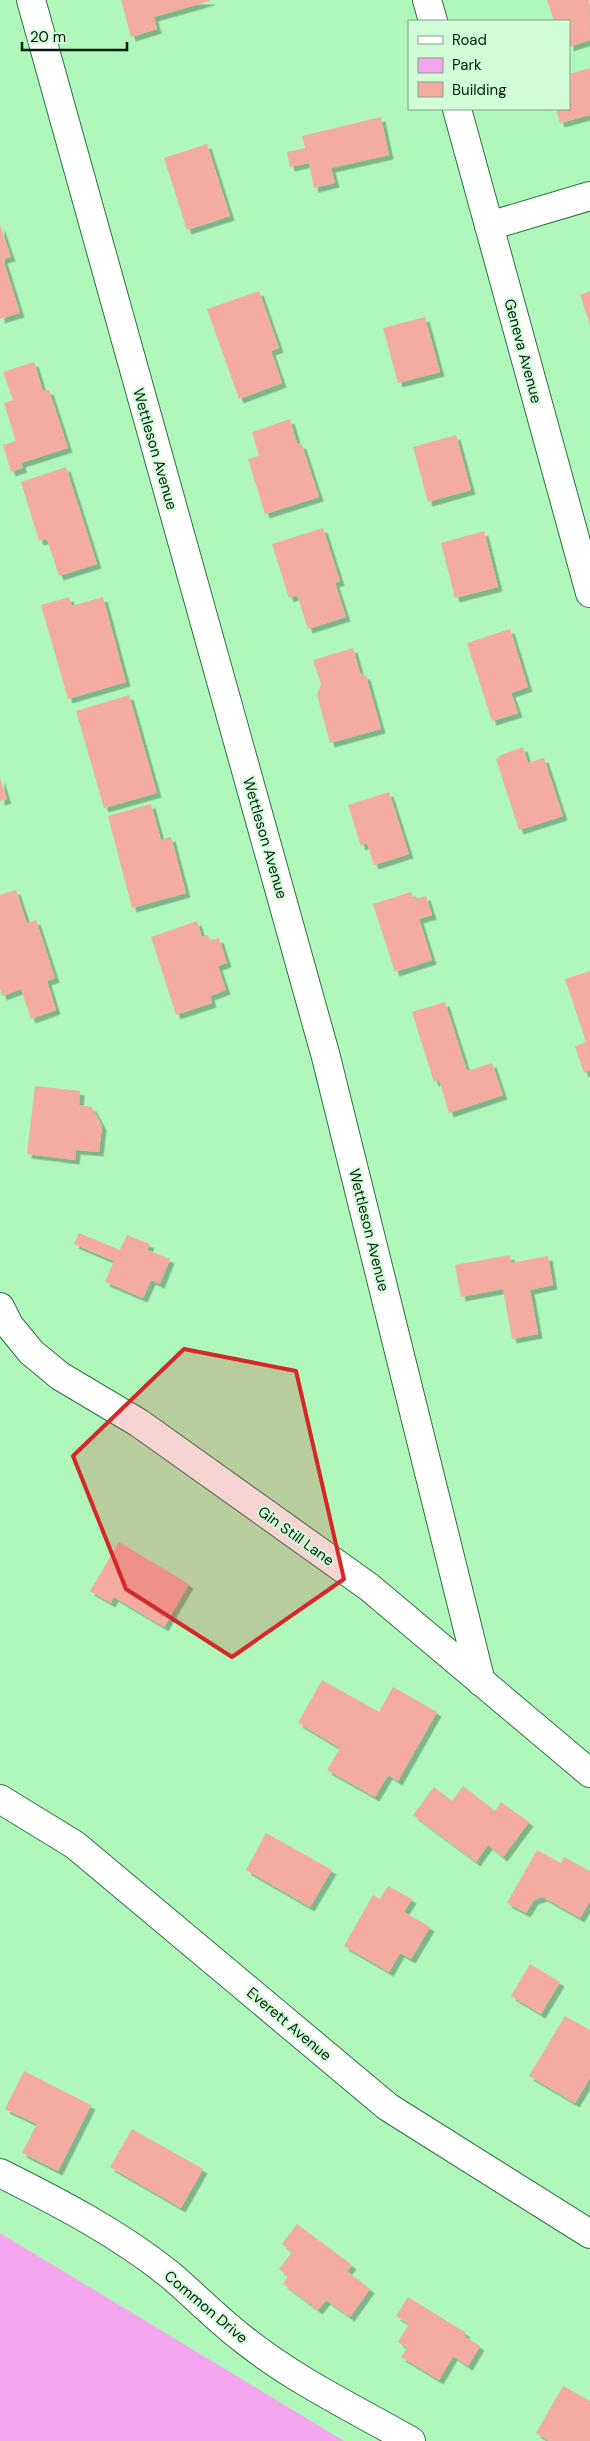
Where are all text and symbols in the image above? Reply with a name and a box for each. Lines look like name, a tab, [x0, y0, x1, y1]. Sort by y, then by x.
scale bar	[22, 20, 128, 52]
legend	[408, 20, 570, 110]
text: 20 m	[30, 27, 66, 47]
text: Road	[452, 30, 487, 50]
text: Park	[452, 55, 482, 75]
text: Building	[452, 80, 507, 100]
street label: Geneva Avenue	[499, 297, 547, 405]
street label: Wettleson Avenue	[128, 386, 182, 512]
street label: Wettleson Avenue	[238, 775, 292, 901]
street label: Wettleson Avenue	[344, 1167, 394, 1293]
street label: Gin Still Lane	[254, 1502, 338, 1570]
street label: Everett Avenue	[242, 1983, 336, 2065]
street label: Common Drive	[160, 2266, 252, 2348]

